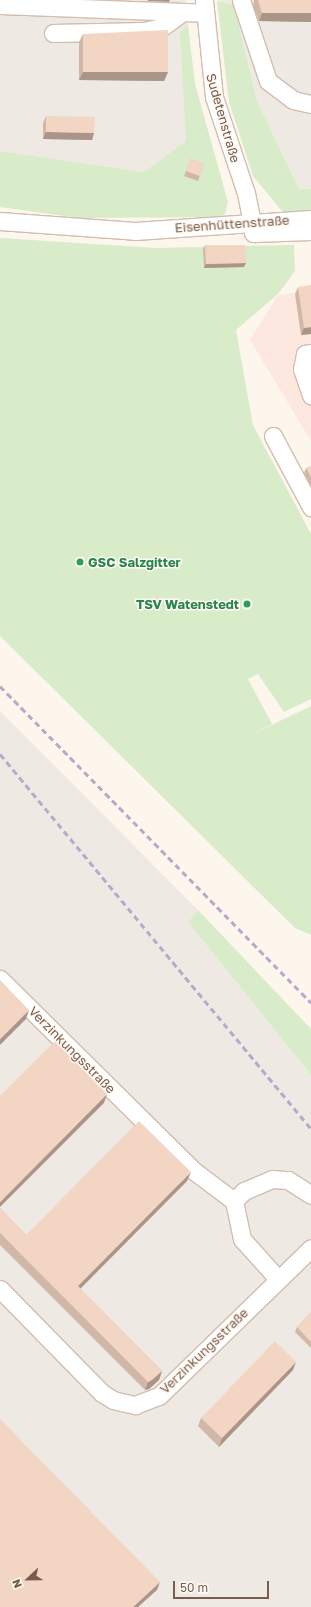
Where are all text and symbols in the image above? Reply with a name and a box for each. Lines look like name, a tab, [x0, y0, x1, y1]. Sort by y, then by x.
street label: Sudetenstraße	[203, 72, 243, 164]
street label: Eisenhüttenstraße	[174, 212, 290, 236]
place label: GSC Salzgitter	[88, 554, 181, 570]
marker: GSC Salzgitter	[75, 557, 85, 567]
place label: TSV Watenstedt	[136, 596, 239, 612]
marker: TSV Watenstedt	[242, 599, 252, 609]
street label: Verzinkungsstraße	[25, 1003, 119, 1097]
street label: Verzinkungsstraße	[157, 1305, 251, 1397]
north arrow	[8, 1559, 48, 1599]
scale bar	[175, 1573, 271, 1599]
text: N	[9, 1577, 24, 1590]
text: 50 m	[180, 1580, 208, 1595]

